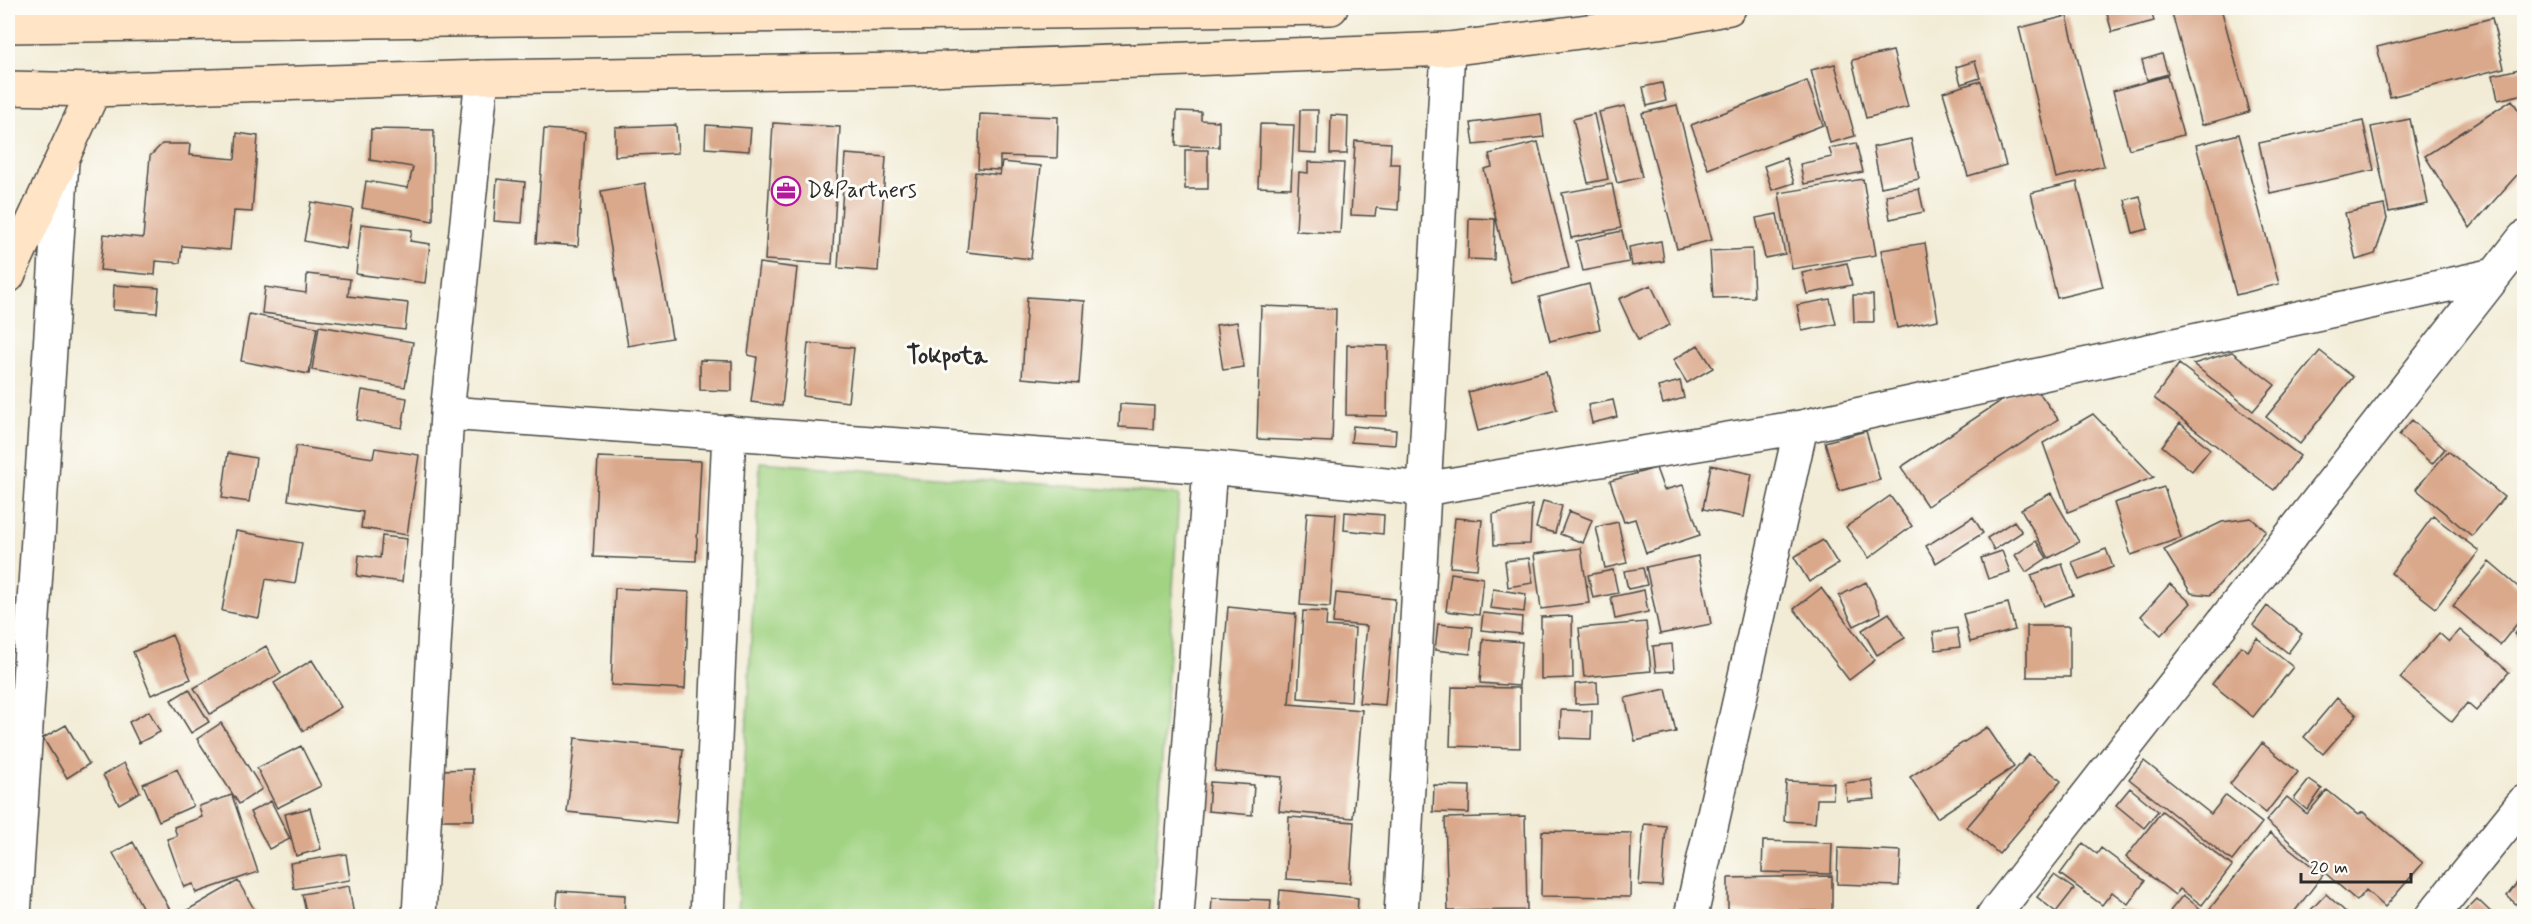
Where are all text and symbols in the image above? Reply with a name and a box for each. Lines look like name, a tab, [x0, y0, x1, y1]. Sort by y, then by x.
office icon: D&Partners	[770, 175, 802, 207]
place label: D&Partners	[807, 177, 917, 205]
district label: Tokpota	[907, 341, 988, 372]
scale bar	[2301, 846, 2410, 884]
text: 20 m	[2310, 856, 2348, 880]

